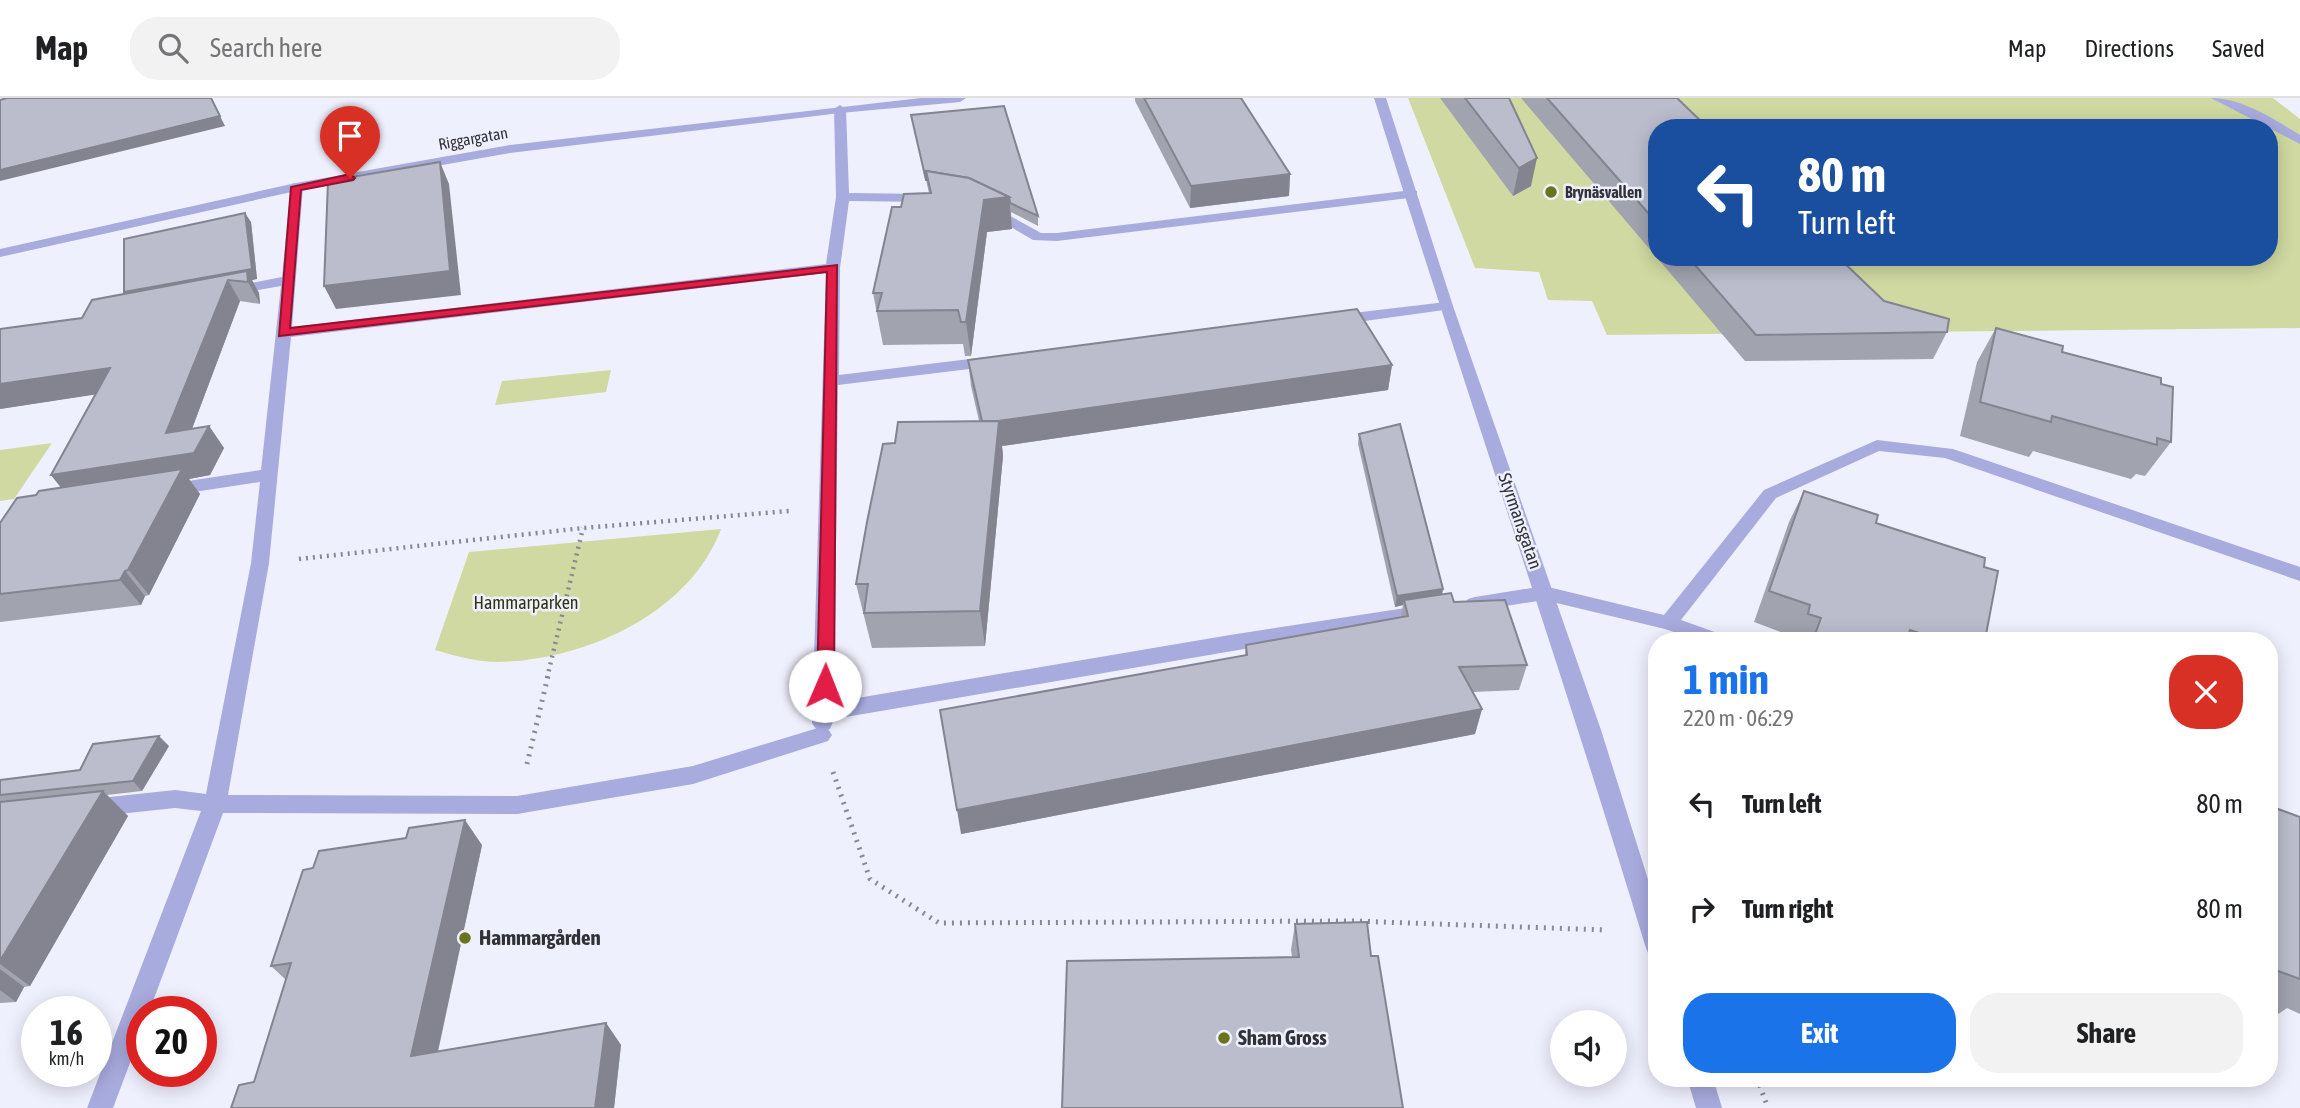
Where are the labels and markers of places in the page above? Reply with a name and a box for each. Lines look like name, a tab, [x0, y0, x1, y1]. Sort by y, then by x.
pin	[320, 106, 380, 178]
place label: Brynäsvallen	[1565, 183, 1642, 201]
marker: Brynäsvallen	[1543, 184, 1559, 200]
place label: Hammargården	[479, 925, 601, 949]
marker: Hammargården	[457, 930, 473, 946]
place label: Sham Gross	[1238, 1025, 1327, 1049]
marker: Sham Gross	[1216, 1030, 1232, 1046]

